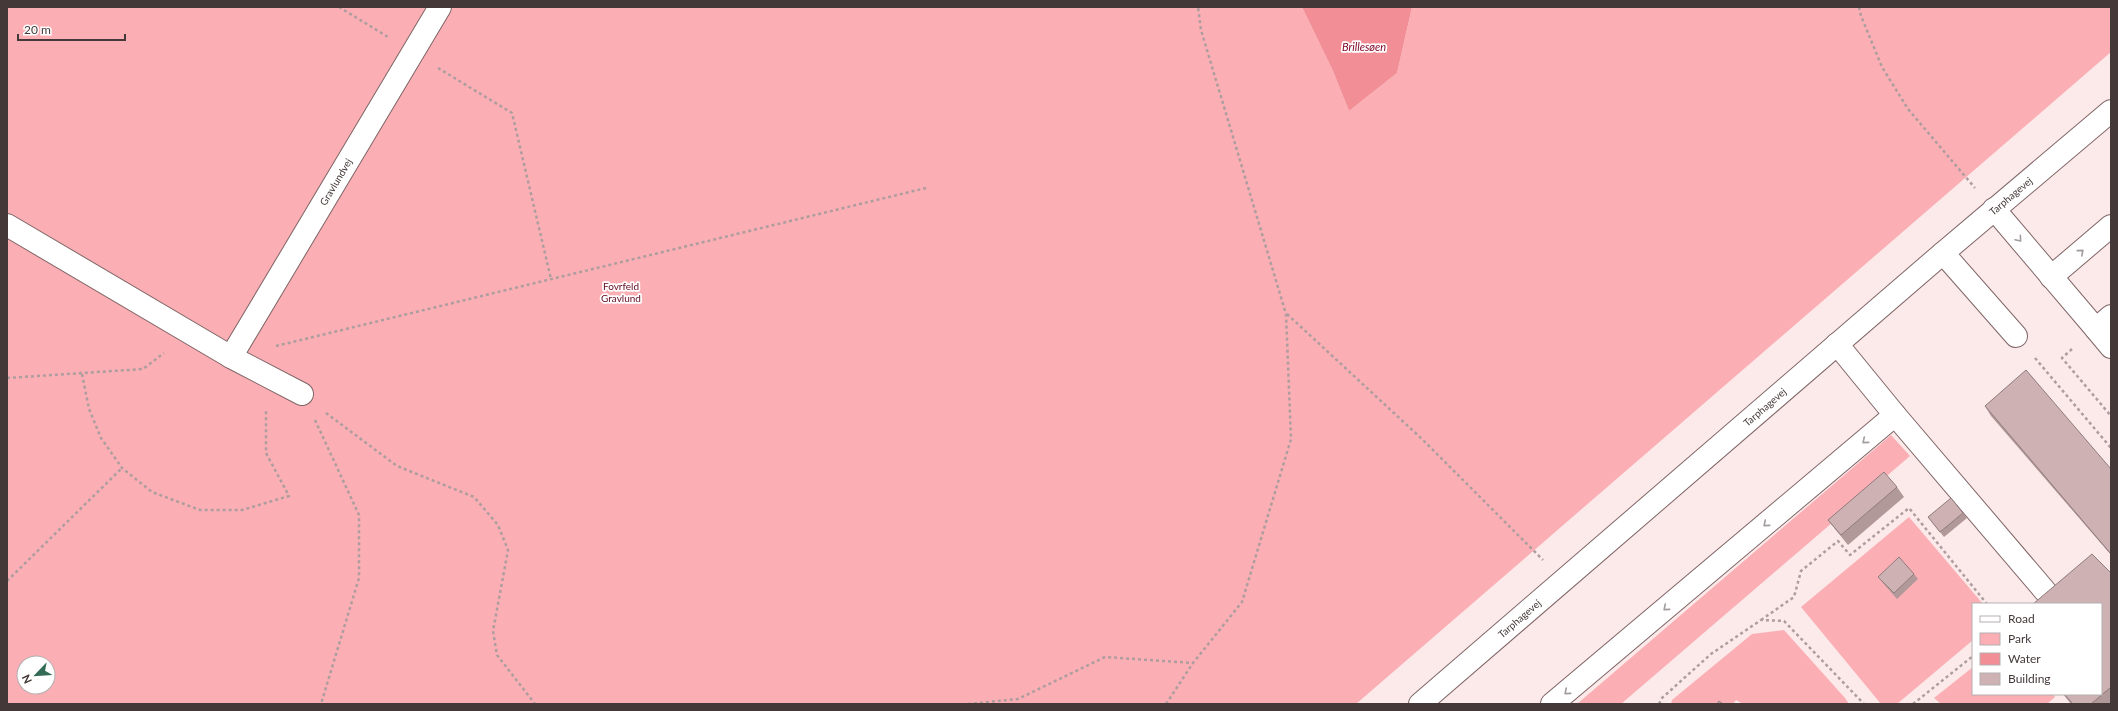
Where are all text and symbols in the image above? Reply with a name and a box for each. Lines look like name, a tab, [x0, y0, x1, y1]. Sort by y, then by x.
scale bar	[18, 16, 125, 42]
text: 20 m	[24, 22, 51, 37]
water label: Brillesøen	[1342, 40, 1386, 53]
street label: Gravlundvej	[317, 156, 354, 208]
street label: Tarphagevej	[1987, 174, 2034, 217]
one-way arrow	[2014, 234, 2021, 242]
one-way arrow	[2076, 249, 2083, 256]
park label: Fovrfeld Gravlund	[601, 280, 641, 304]
street label: Tarphagevej	[1741, 385, 1788, 429]
one-way arrow	[1862, 436, 1870, 443]
one-way arrow	[1763, 520, 1770, 527]
street label: Tarphagevej	[1495, 597, 1543, 640]
one-way arrow	[1663, 603, 1671, 610]
legend	[1972, 603, 2102, 695]
text: Road	[2008, 611, 2035, 626]
text: Park	[2008, 631, 2032, 646]
text: Water	[2008, 651, 2041, 666]
north arrow	[16, 655, 56, 695]
text: Building	[2008, 671, 2051, 686]
text: N	[19, 673, 34, 686]
one-way arrow	[1564, 687, 1571, 694]

